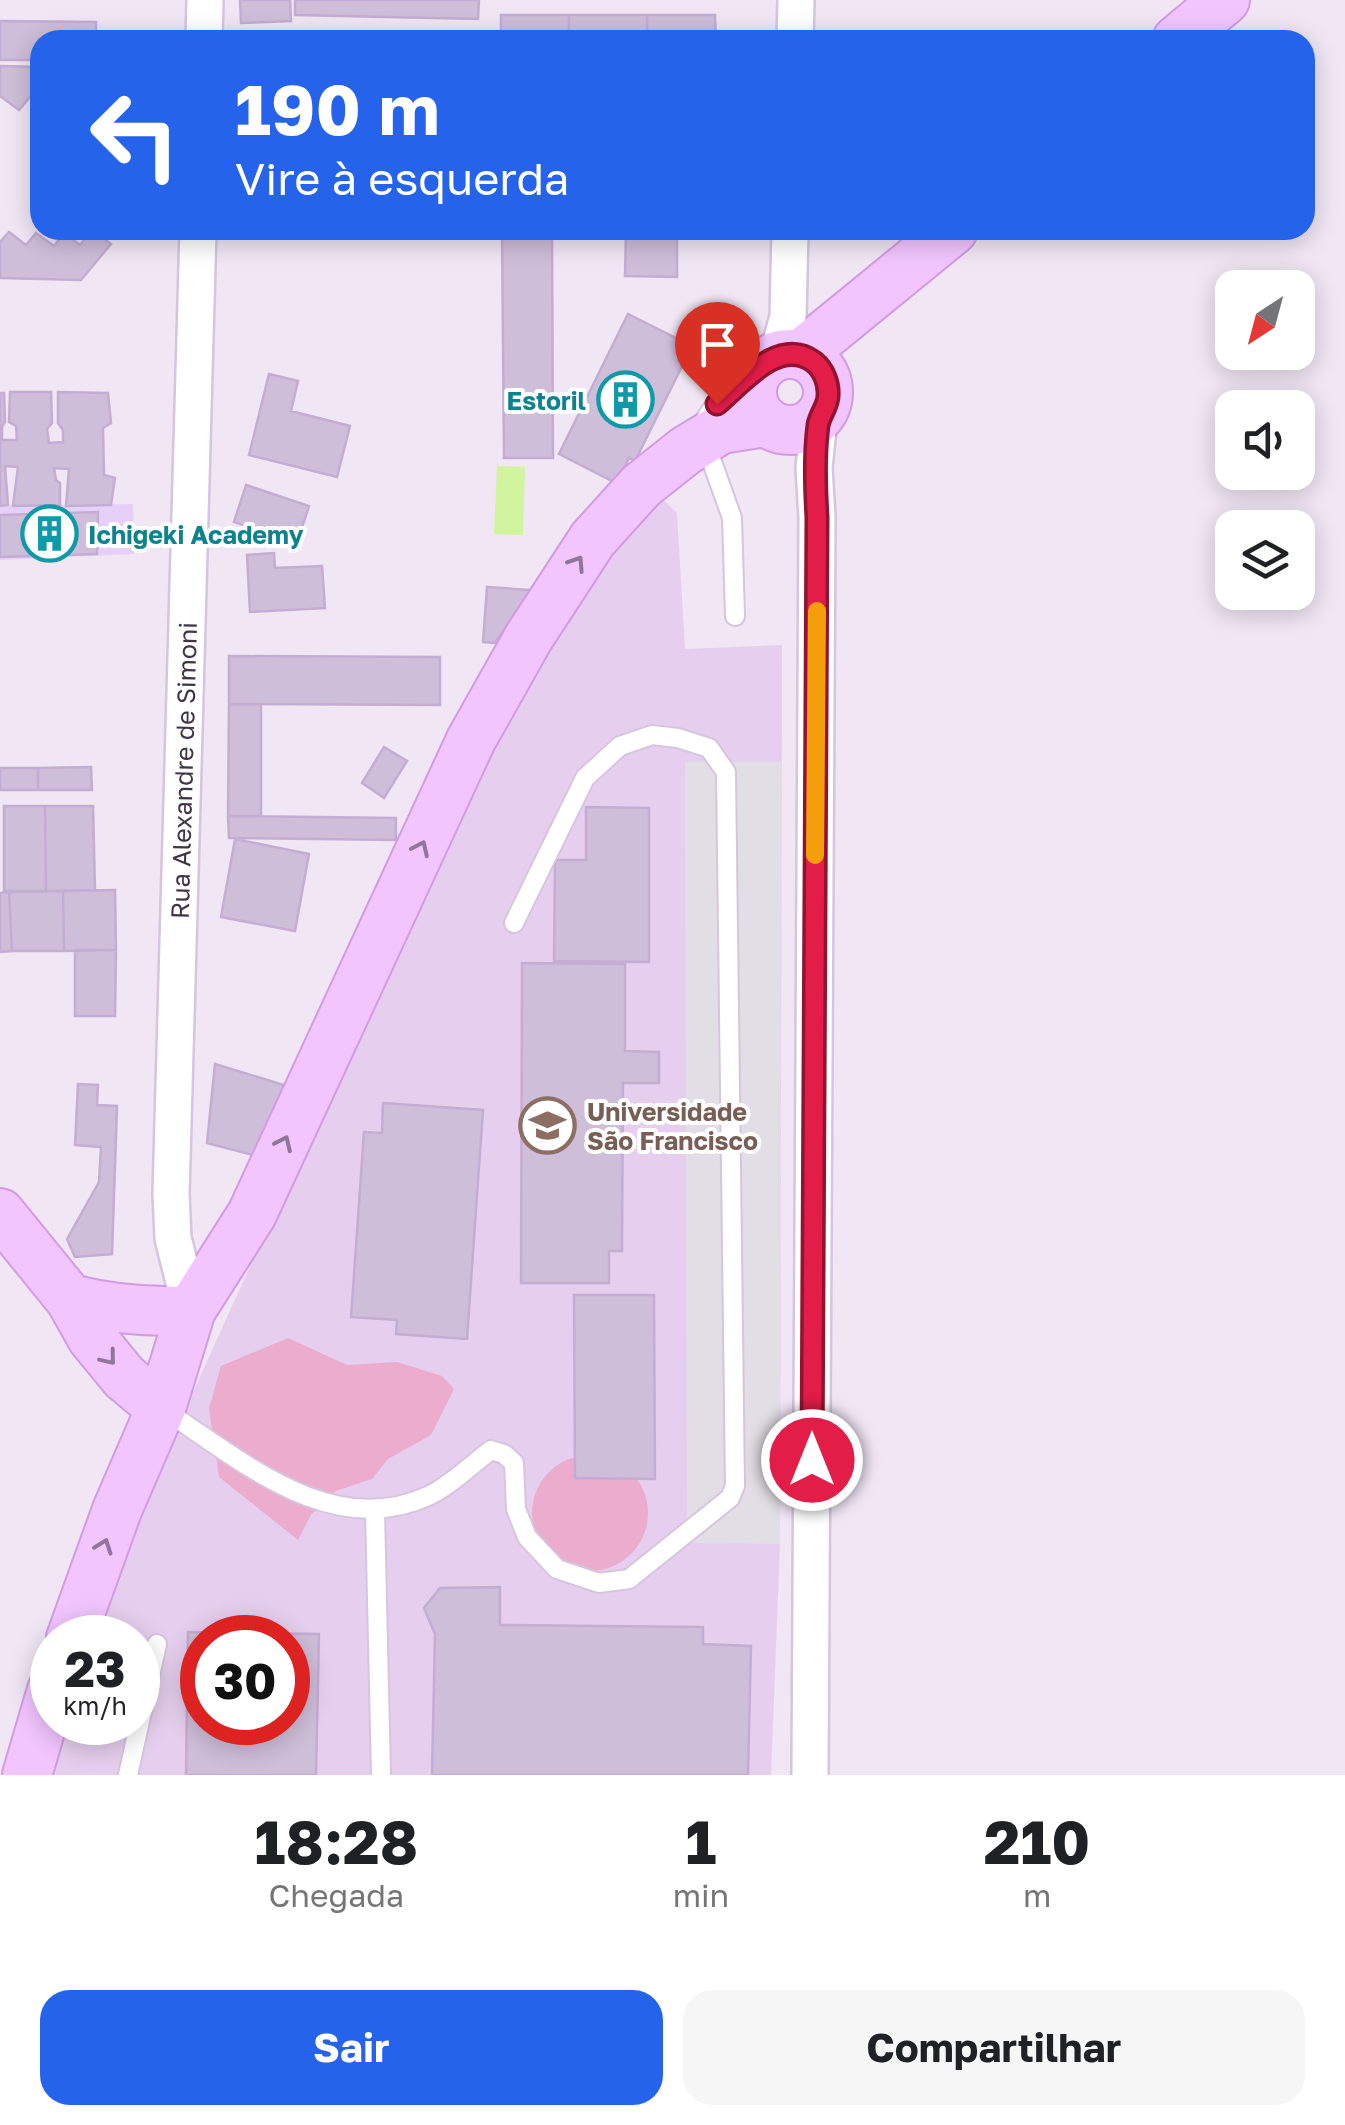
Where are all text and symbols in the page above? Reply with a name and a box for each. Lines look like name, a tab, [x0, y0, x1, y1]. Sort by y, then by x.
text: 190 m	[235, 66, 440, 150]
icon: left	[70, 70, 200, 200]
text: Vire à esquerda	[235, 151, 570, 205]
north arrow	[1215, 270, 1315, 370]
map controls	[1215, 270, 1315, 610]
pin	[675, 302, 760, 405]
icon: arrive	[690, 317, 745, 372]
building icon: Estoril	[595, 370, 655, 430]
place label: Estoril	[507, 385, 586, 416]
button: sound	[1215, 390, 1315, 490]
building icon: Ichigeki Academy	[19, 504, 79, 564]
button: layers	[1215, 510, 1315, 610]
place label: Ichigeki Academy	[88, 519, 304, 550]
one-way arrow	[565, 556, 583, 575]
street label: Rua Alexandre de Simoni	[163, 622, 203, 919]
one-way arrow	[409, 840, 429, 858]
school or university icon: Universidade São Francisco	[518, 1095, 578, 1155]
place label: Universidade São Francisco	[587, 1096, 758, 1156]
one-way arrow	[272, 1135, 292, 1153]
one-way arrow	[97, 1347, 115, 1365]
position arrow	[760, 1408, 864, 1512]
one-way arrow	[92, 1538, 113, 1555]
speed limit sign: 30	[180, 1615, 310, 1745]
text: 23	[64, 1638, 125, 1698]
text: km/h	[63, 1690, 127, 1721]
text: 18:28	[255, 1805, 418, 1877]
text: 1	[686, 1805, 716, 1877]
text: 210	[984, 1805, 1090, 1877]
text: Chegada	[269, 1876, 404, 1914]
text: min	[673, 1876, 729, 1914]
text: m	[1023, 1876, 1051, 1914]
button: Sair	[40, 1990, 663, 2105]
button: Compartilhar	[683, 1990, 1305, 2105]

